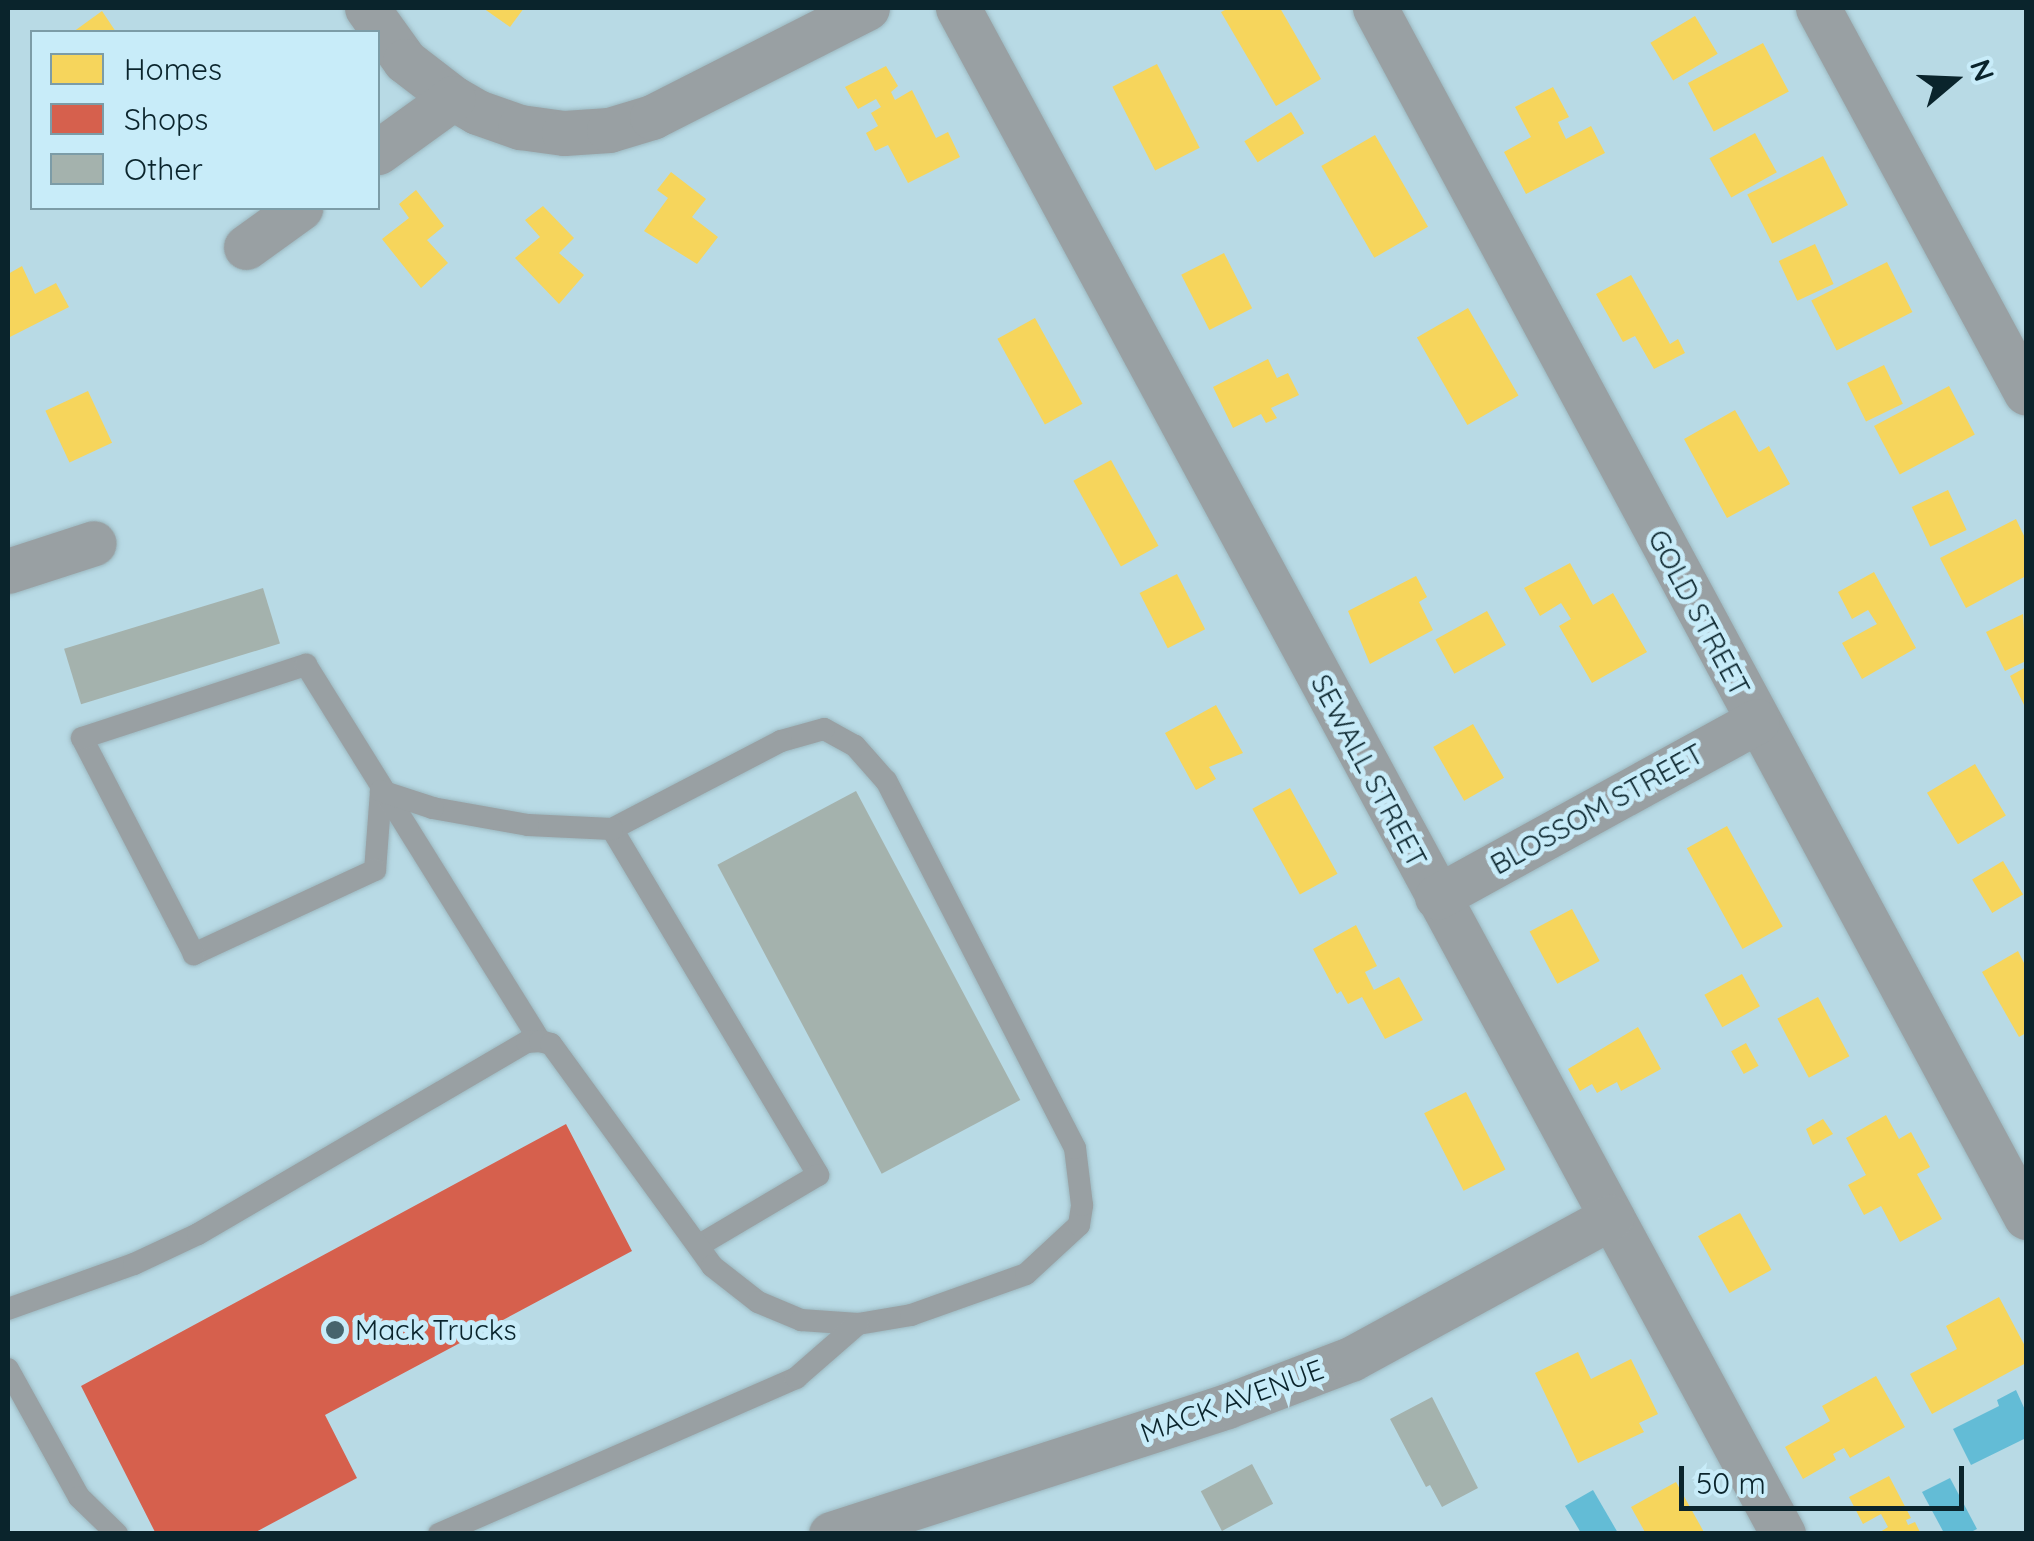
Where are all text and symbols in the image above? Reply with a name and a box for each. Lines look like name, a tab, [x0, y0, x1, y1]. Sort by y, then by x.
legend	[30, 30, 380, 210]
north arrow	[1904, 30, 2004, 130]
text: Homes	[124, 50, 222, 88]
text: N	[1963, 55, 2003, 86]
text: Shops	[124, 100, 208, 138]
text: Other	[124, 150, 203, 188]
street label: GOLD STREET	[1641, 524, 1757, 702]
street label: SEWALL STREET	[1304, 669, 1434, 873]
street label: BLOSSOM STREET	[1485, 737, 1709, 881]
place label: Mack Trucks	[355, 1313, 517, 1347]
marker: Mack Trucks	[324, 1319, 346, 1341]
street label: MACK AVENUE	[1136, 1352, 1328, 1450]
scale bar	[1684, 1446, 1969, 1508]
text: 50 m	[1696, 1464, 1766, 1502]

